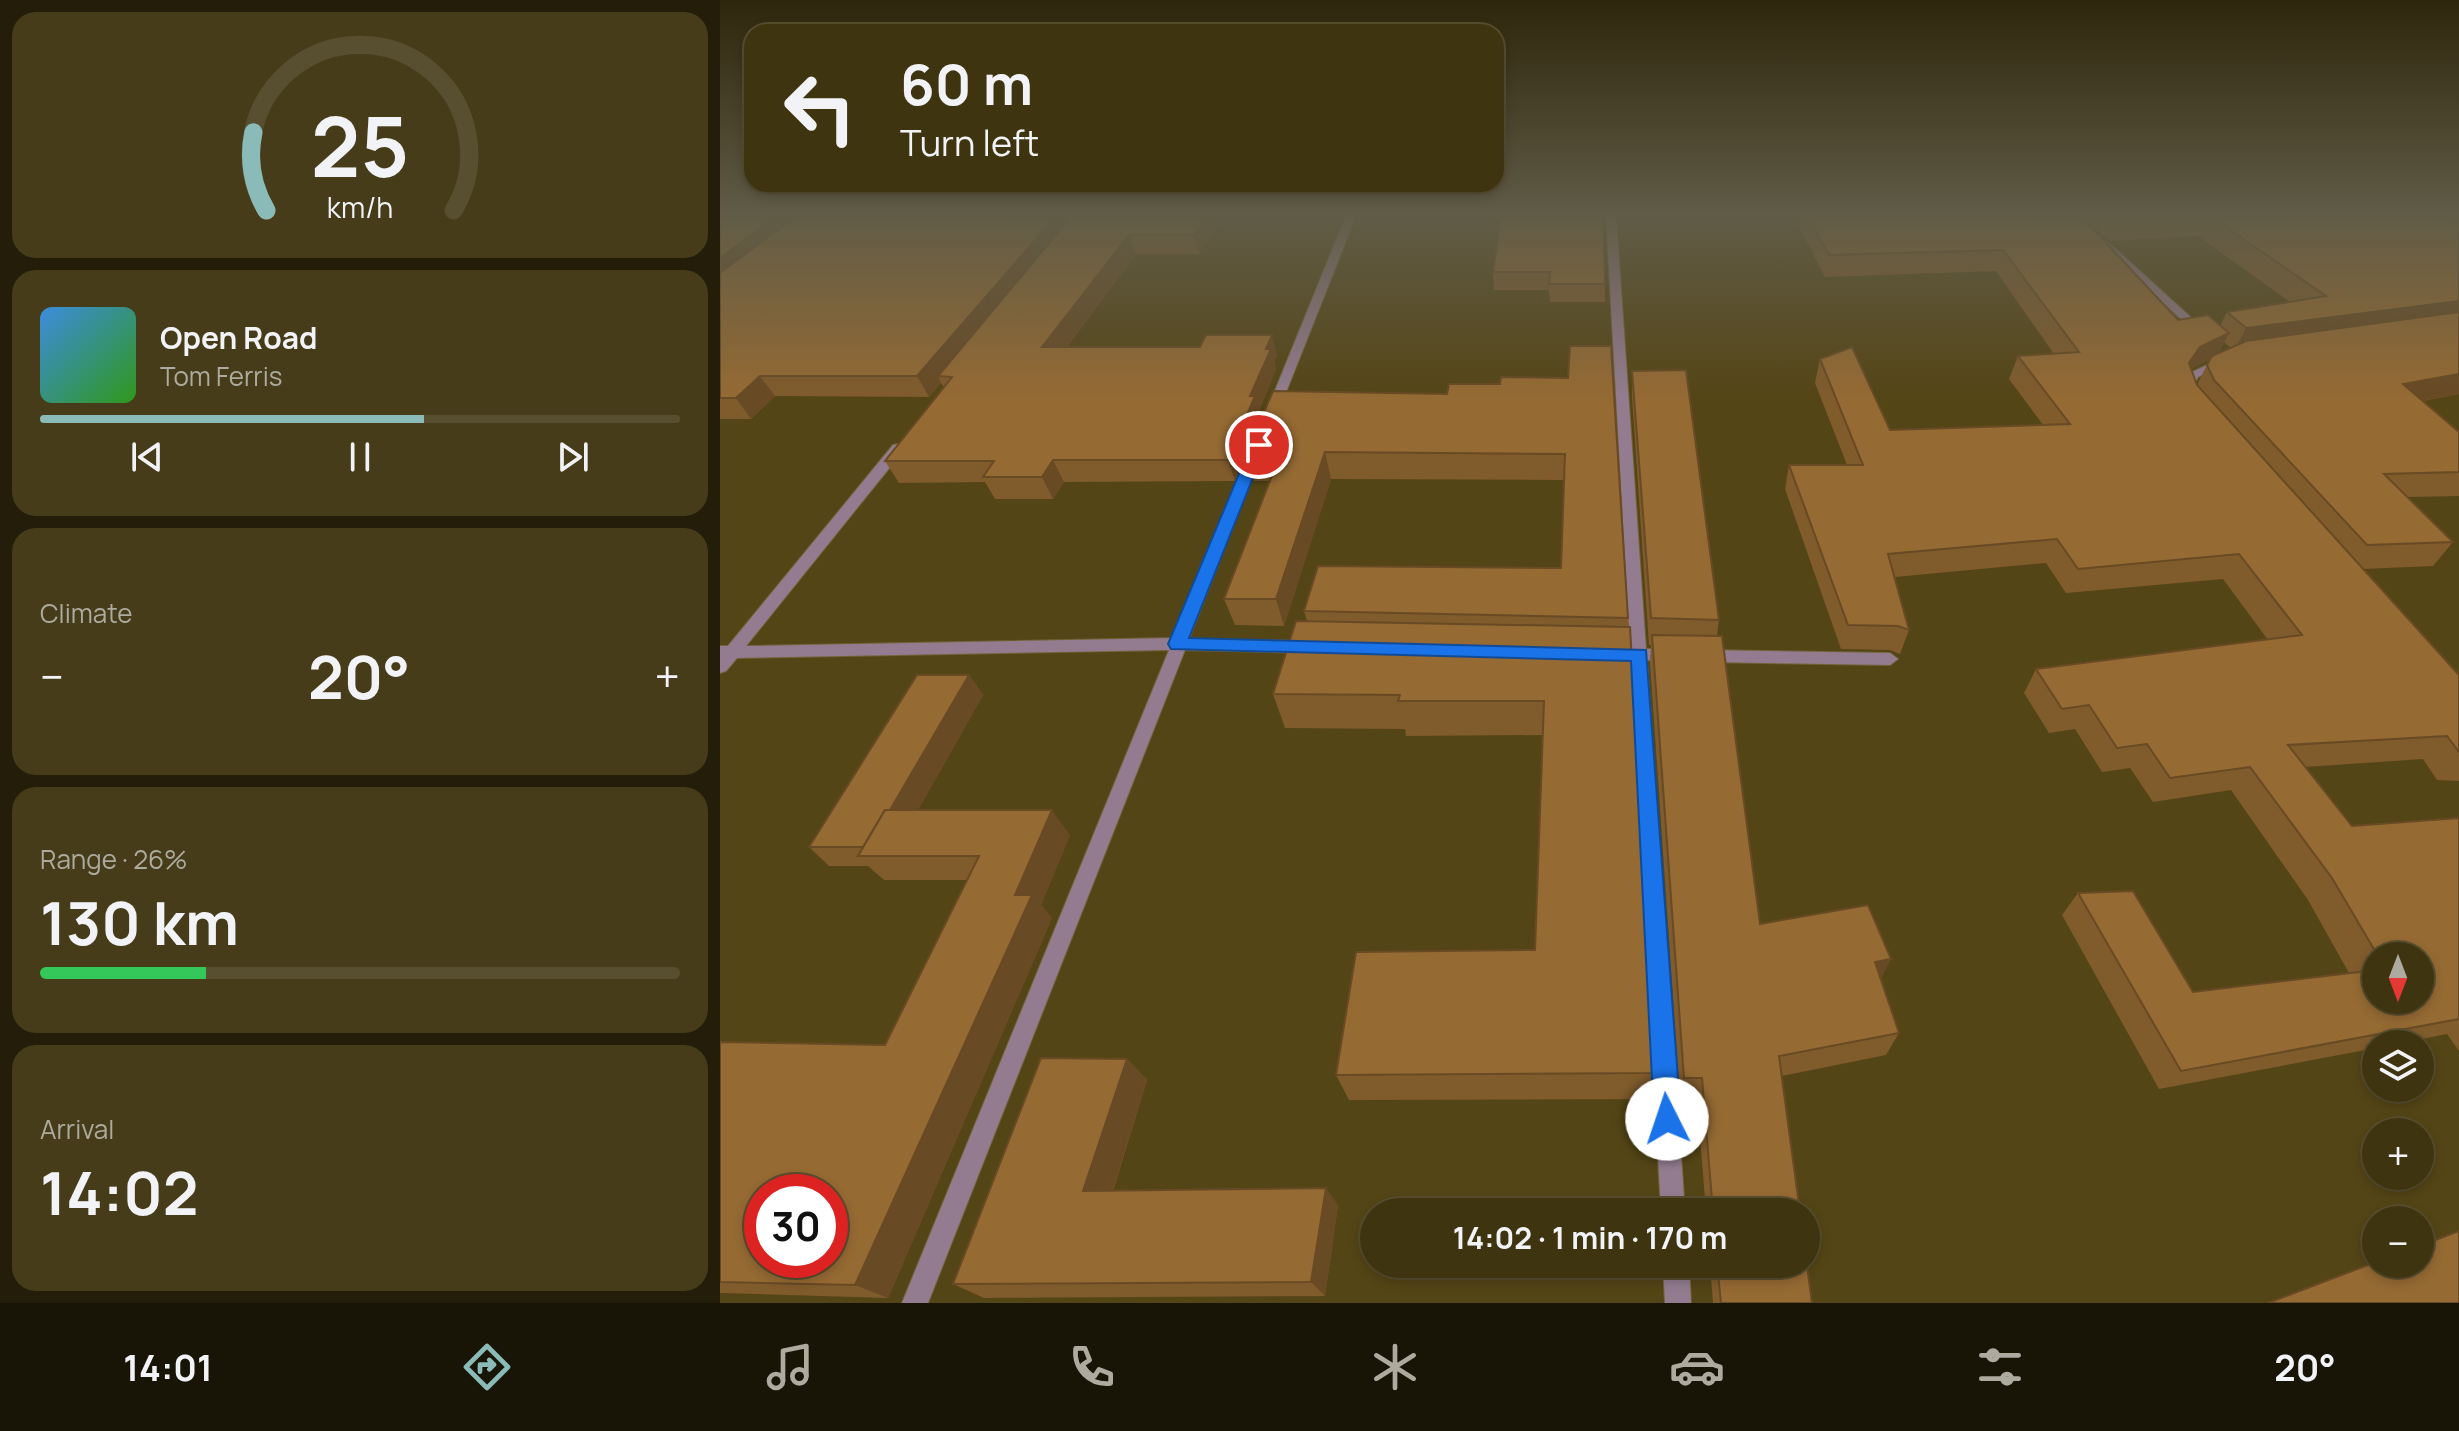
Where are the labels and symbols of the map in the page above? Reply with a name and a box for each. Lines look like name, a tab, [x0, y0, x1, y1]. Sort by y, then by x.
pin	[1225, 411, 1293, 479]
north arrow	[2362, 942, 2434, 1014]
position arrow	[1625, 1077, 1709, 1161]
speed limit sign: 30	[744, 1174, 848, 1278]

